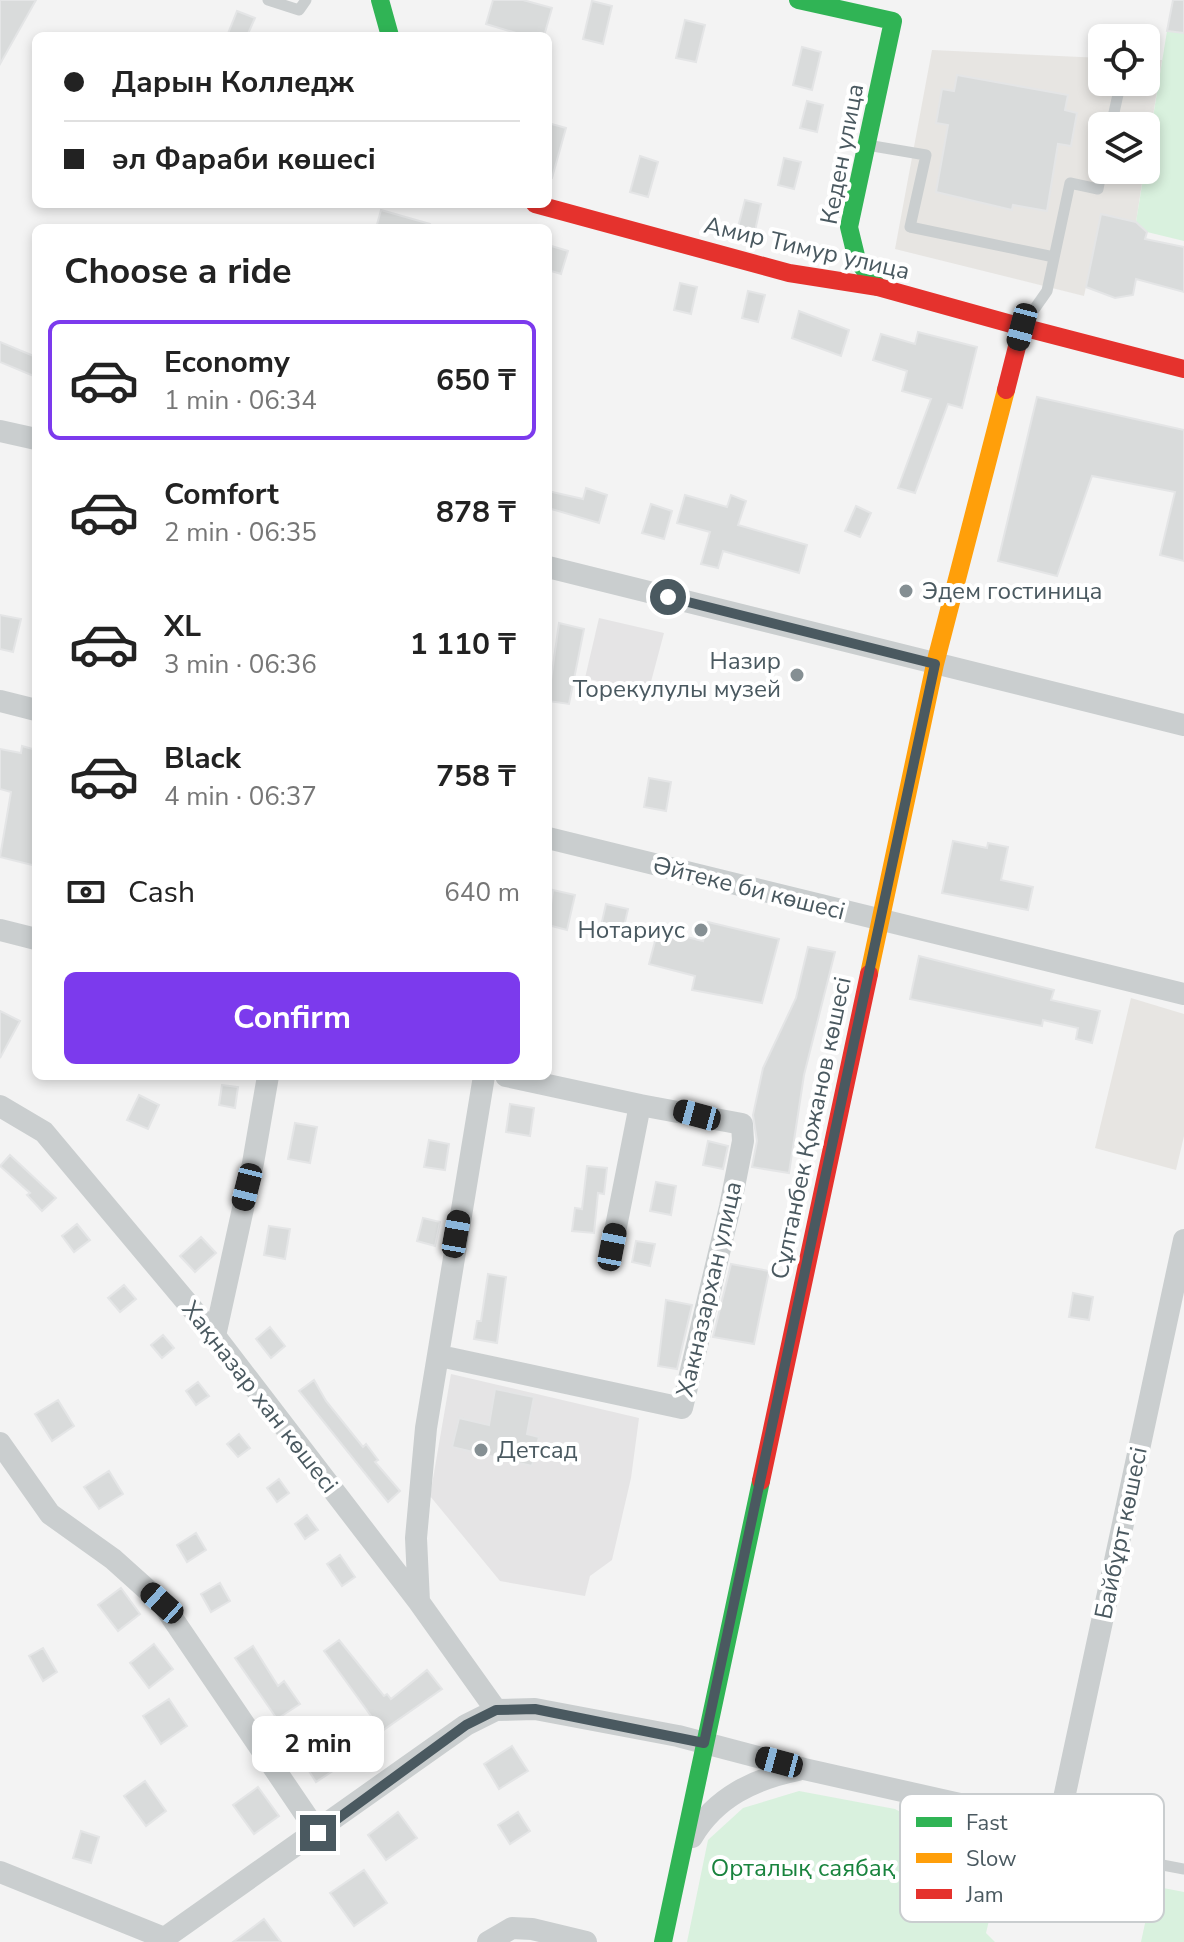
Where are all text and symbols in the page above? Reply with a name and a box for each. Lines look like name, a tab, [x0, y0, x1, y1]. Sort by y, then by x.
map controls	[1088, 24, 1160, 184]
button: locate	[1088, 24, 1160, 96]
text: Дарын Колледж	[112, 62, 354, 103]
street label: Кеден улица	[813, 81, 871, 227]
button: layers	[1088, 112, 1160, 184]
text: әл Фараби көшесі	[112, 139, 376, 180]
street label: Амир Тимур улица	[701, 209, 913, 287]
text: Choose a ride	[64, 247, 292, 296]
car	[1004, 301, 1040, 353]
text: Economy	[164, 342, 290, 383]
icon: car	[68, 344, 140, 416]
text: 650 ₸	[436, 360, 516, 401]
text: 1 min · 06:34	[164, 383, 317, 418]
text: Comfort	[164, 474, 279, 515]
icon: car	[68, 476, 140, 548]
text: 878 ₸	[436, 492, 516, 533]
text: 2 min · 06:35	[164, 515, 317, 550]
place label: Эдем гостиница	[922, 575, 1103, 607]
route start	[650, 579, 686, 615]
marker: Эдем гостиница	[897, 582, 915, 600]
text: XL	[164, 606, 201, 647]
icon: car	[68, 608, 140, 680]
text: 1 110 ₸	[410, 624, 516, 665]
place label: Назир Торекулулы музей	[573, 645, 781, 705]
text: 3 min · 06:36	[164, 647, 317, 682]
marker: Назир Торекулулы музей	[788, 666, 806, 684]
text: Black	[164, 738, 241, 779]
icon: car	[68, 740, 140, 812]
text: 758 ₸	[436, 756, 516, 797]
text: 4 min · 06:37	[164, 779, 317, 814]
street label: Әйтеке би көшесі	[649, 849, 849, 927]
icon: cash	[64, 870, 108, 914]
text: Cash	[128, 872, 195, 913]
text: 640 m	[444, 875, 520, 910]
place label: Нотариус	[578, 914, 685, 946]
marker: Нотариус	[692, 921, 710, 939]
button: Confirm	[64, 972, 520, 1064]
street label: Сұлтанбек Қожанов көшесі	[763, 974, 859, 1282]
car	[671, 1097, 723, 1133]
car	[230, 1161, 264, 1213]
street label: Хакназархан улица	[669, 1178, 749, 1400]
car	[440, 1208, 472, 1260]
car	[596, 1221, 628, 1273]
street label: Хақназар хан көшесі	[175, 1294, 345, 1500]
place label: Детсад	[497, 1434, 578, 1466]
marker: Детсад	[472, 1441, 490, 1459]
street label: Байбұрт көшесі	[1087, 1444, 1155, 1622]
car	[136, 1578, 188, 1628]
callout: 2 min	[252, 1717, 384, 1773]
text: 2 min	[284, 1726, 352, 1761]
car	[753, 1744, 805, 1780]
legend	[900, 1794, 1164, 1922]
text: Fast	[966, 1808, 1008, 1838]
route end	[300, 1815, 336, 1851]
text: Slow	[966, 1844, 1017, 1874]
park label: Орталық саябақ	[711, 1852, 896, 1884]
text: Jam	[965, 1880, 1004, 1910]

